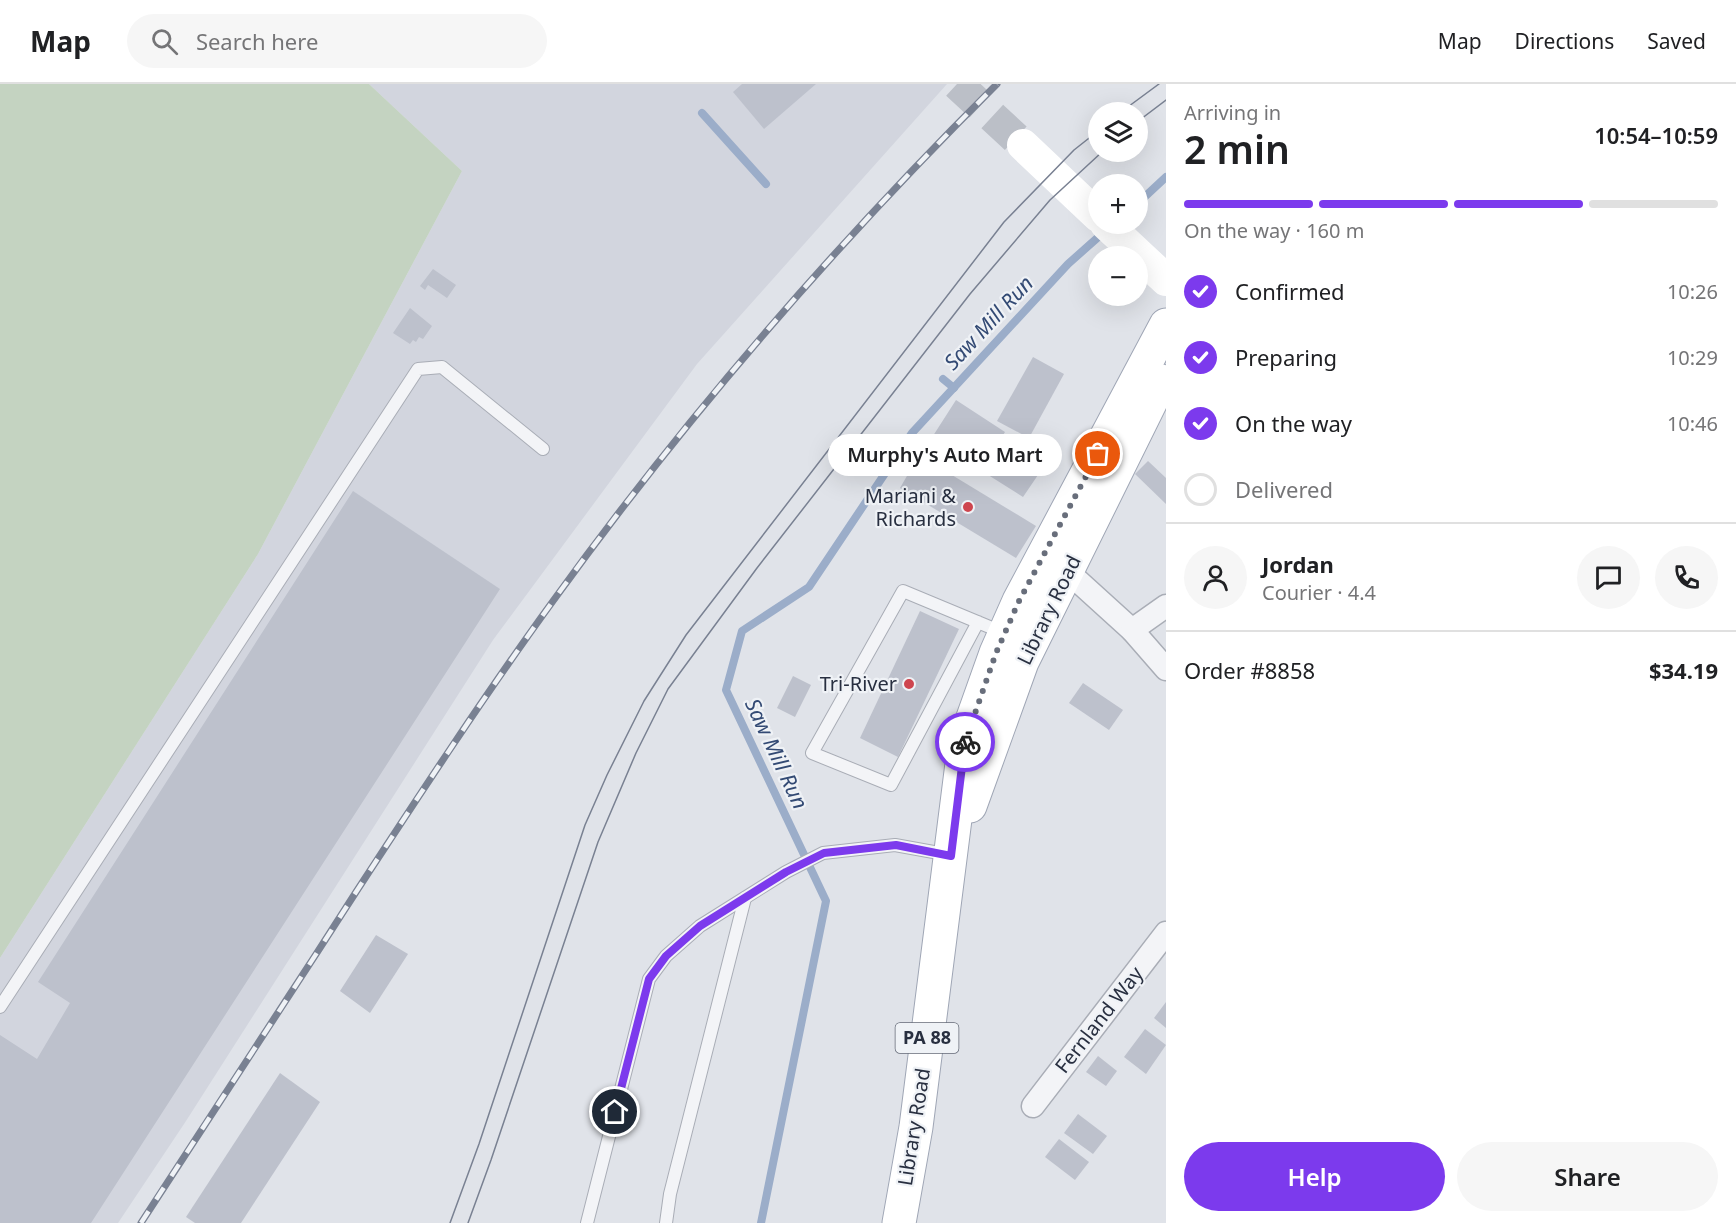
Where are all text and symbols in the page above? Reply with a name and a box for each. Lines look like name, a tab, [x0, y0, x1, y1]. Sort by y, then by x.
search box	[127, 14, 547, 68]
text: Map	[30, 22, 91, 60]
icon: search	[148, 25, 181, 58]
text: Search here	[196, 26, 318, 56]
text: Map	[1438, 27, 1482, 55]
text: Directions	[1515, 27, 1614, 55]
text: Saved	[1647, 27, 1706, 55]
text: Arriving in	[1184, 99, 1281, 126]
map controls	[1088, 102, 1148, 306]
button: layers	[1088, 102, 1148, 162]
text: 10:54–10:59	[1594, 120, 1718, 150]
text: 2 min	[1184, 122, 1290, 175]
button: +	[1088, 174, 1148, 234]
text: On the way · 160 m	[1184, 217, 1364, 244]
button: −	[1088, 246, 1148, 306]
water label: Saw Mill Run	[937, 269, 1039, 375]
icon: check	[1184, 275, 1217, 308]
text: Confirmed	[1235, 276, 1345, 306]
text: 10:26	[1667, 278, 1718, 305]
icon: check	[1184, 341, 1217, 374]
text: Preparing	[1235, 342, 1337, 372]
text: 10:29	[1667, 344, 1718, 371]
icon: check	[1184, 407, 1217, 440]
text: On the way	[1235, 408, 1352, 438]
text: 10:46	[1667, 410, 1718, 437]
pin	[1072, 428, 1123, 479]
callout: Murphy's Auto Mart	[828, 433, 1062, 475]
icon: bag	[1081, 437, 1114, 470]
text: Murphy's Auto Mart	[847, 441, 1043, 468]
text: Delivered	[1235, 474, 1333, 504]
place label: Mariani & Richards	[865, 482, 956, 532]
marker: Mariani & Richards	[961, 500, 975, 514]
button: person	[1184, 546, 1247, 609]
button: chat	[1577, 546, 1640, 609]
button: phone	[1655, 546, 1718, 609]
text: Jordan	[1262, 549, 1334, 579]
street label: Library Road	[1010, 550, 1087, 669]
text: Courier · 4.4	[1262, 579, 1376, 606]
text: Order #8858	[1184, 655, 1315, 685]
text: $34.19	[1649, 655, 1718, 685]
place label: Tri-River	[820, 670, 897, 697]
marker: Tri-River	[902, 677, 916, 691]
water label: Saw Mill Run	[739, 694, 815, 813]
courier	[935, 712, 995, 772]
icon: bike	[949, 726, 982, 759]
street label: Fernland Way	[1049, 960, 1149, 1078]
road number: PA 88	[896, 1023, 958, 1053]
street label: Library Road	[891, 1066, 936, 1188]
pin	[589, 1086, 640, 1137]
icon: home	[598, 1095, 631, 1128]
button: Help	[1184, 1142, 1445, 1211]
button: Share	[1457, 1142, 1718, 1211]

